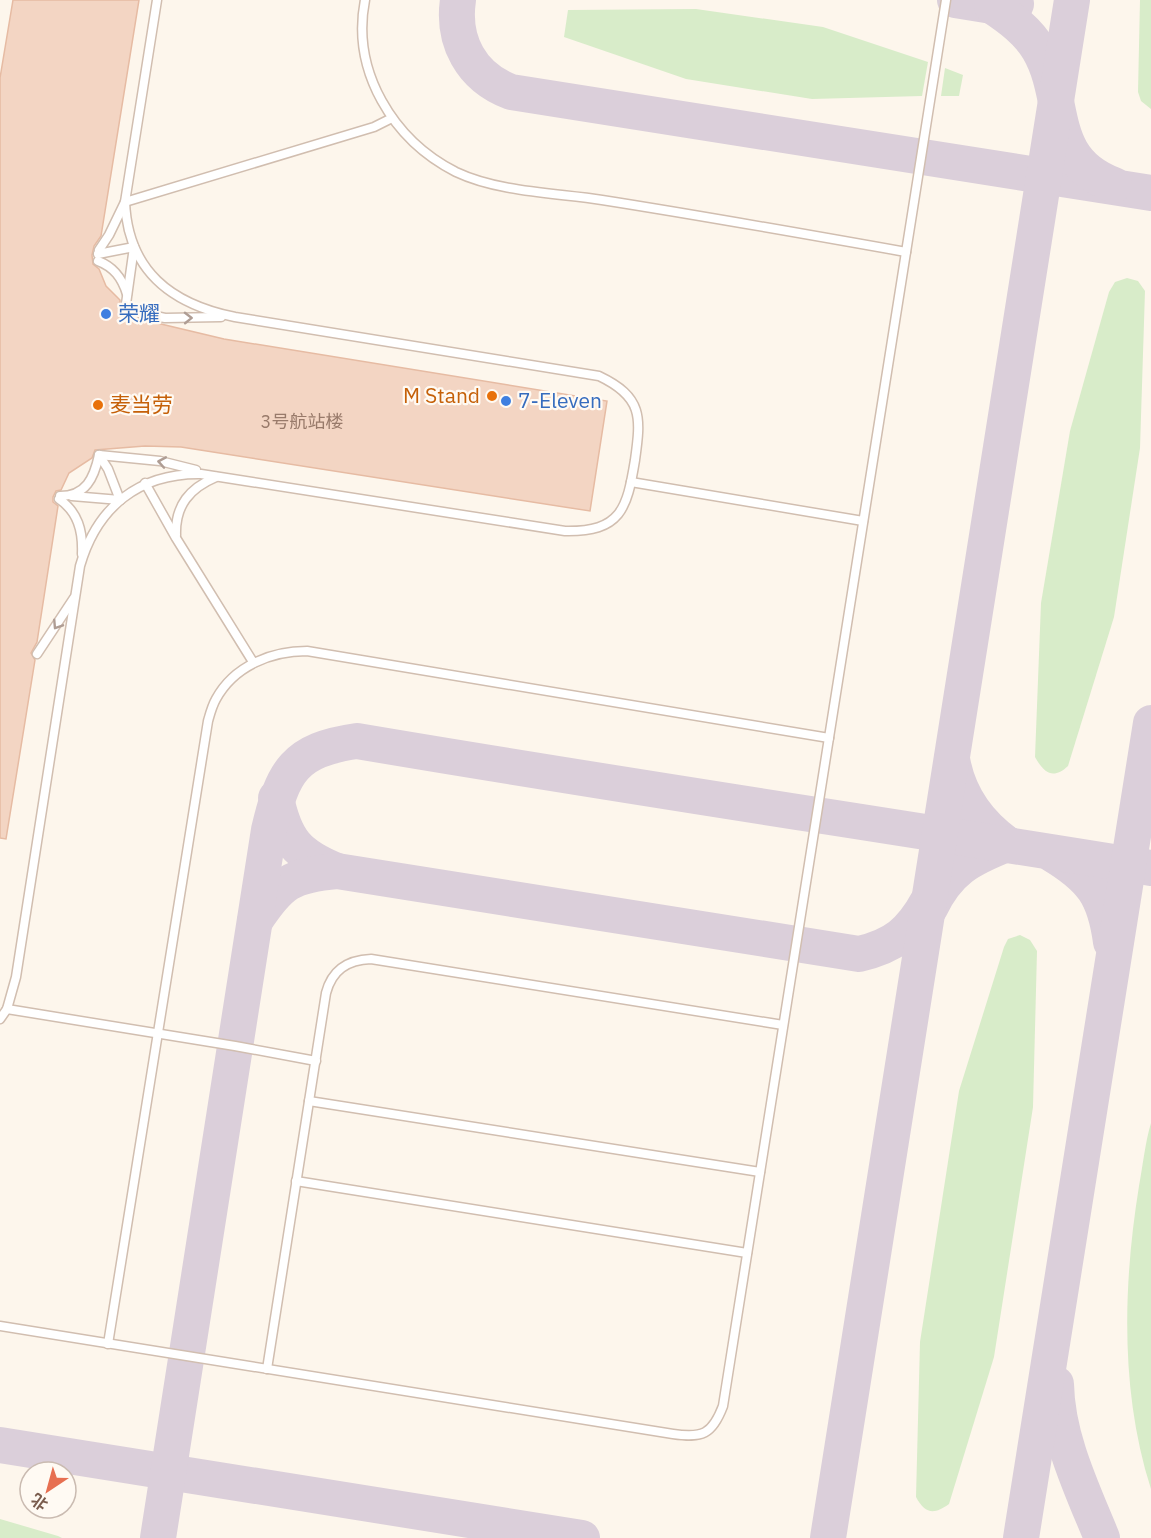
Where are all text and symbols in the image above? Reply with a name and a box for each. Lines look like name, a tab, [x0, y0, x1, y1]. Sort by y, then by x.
place label: 荣耀	[118, 299, 160, 327]
marker: 荣耀	[99, 307, 113, 321]
one-way arrow	[183, 312, 192, 324]
place label: M Stand	[403, 381, 480, 409]
place label: 7-Eleven	[518, 386, 602, 414]
marker: M Stand	[485, 389, 499, 403]
place label: 麦当劳	[110, 390, 173, 418]
marker: 7-Eleven	[499, 394, 513, 408]
marker: 麦当劳	[91, 398, 105, 412]
house number: 3号航站楼	[261, 410, 343, 433]
one-way arrow	[158, 457, 167, 469]
one-way arrow	[52, 619, 64, 629]
north arrow	[18, 1460, 78, 1520]
text: 北	[27, 1489, 52, 1515]

